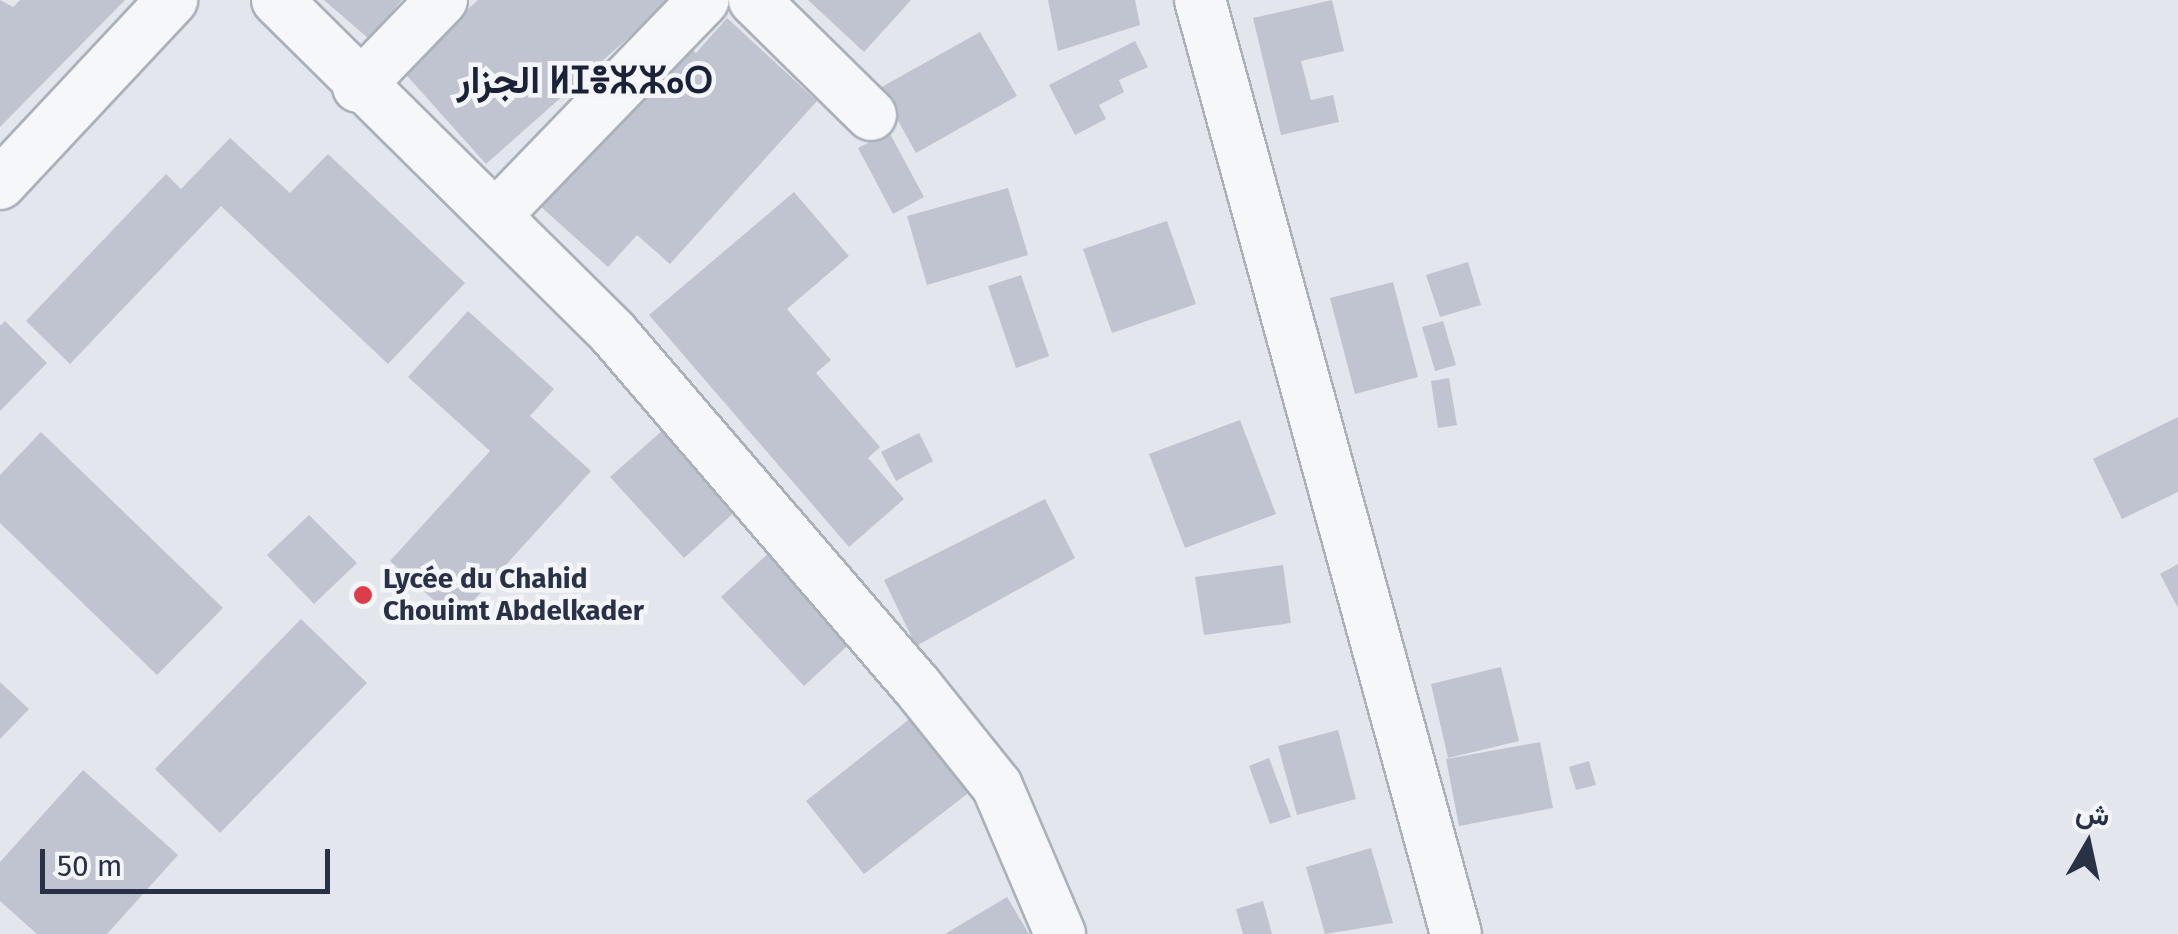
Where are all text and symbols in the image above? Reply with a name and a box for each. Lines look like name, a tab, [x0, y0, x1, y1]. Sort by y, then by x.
district label: الجزار ⵍⵊⴻⵣⵣⴰⵔ	[457, 58, 713, 104]
place label: Lycée du Chahid Chouimt Abdelkader	[383, 562, 644, 628]
marker: Lycée du Chahid Chouimt Abdelkader	[352, 584, 374, 606]
north arrow	[2038, 794, 2138, 894]
text: ش	[2074, 795, 2112, 833]
scale bar	[45, 829, 335, 891]
text: 50 m	[57, 848, 122, 884]

